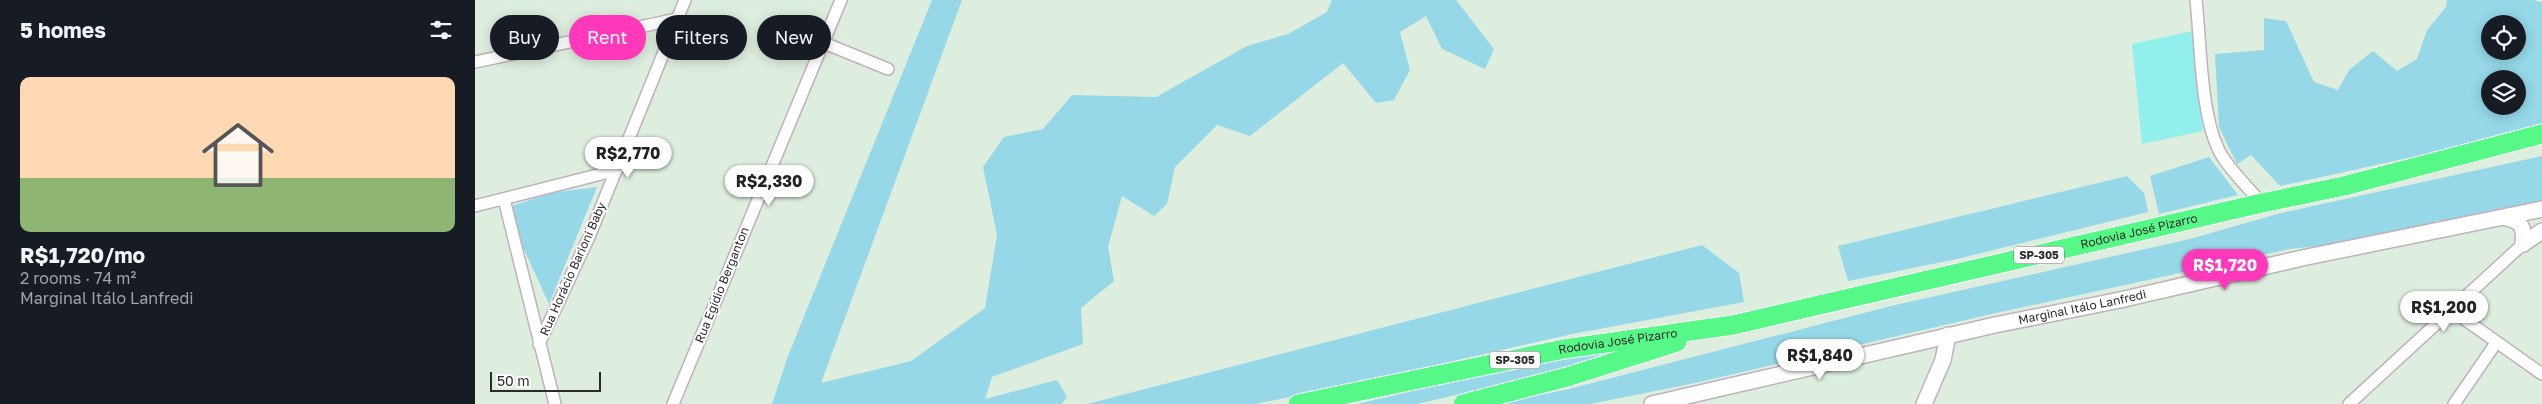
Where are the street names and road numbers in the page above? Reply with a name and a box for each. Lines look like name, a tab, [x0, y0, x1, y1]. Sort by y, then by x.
street label: Rua Horácio Barioni Baby	[536, 199, 609, 338]
street label: Rodovia José Pizarro	[2079, 210, 2199, 252]
street label: Rua Egidio Berganton	[691, 225, 752, 345]
road number: SP-305	[2014, 246, 2064, 264]
street label: Marginal Itálo Lanfredi	[2017, 286, 2148, 327]
street label: Rodovia José Pizarro	[1557, 325, 1678, 357]
road number: SP-305	[1490, 352, 1540, 368]

